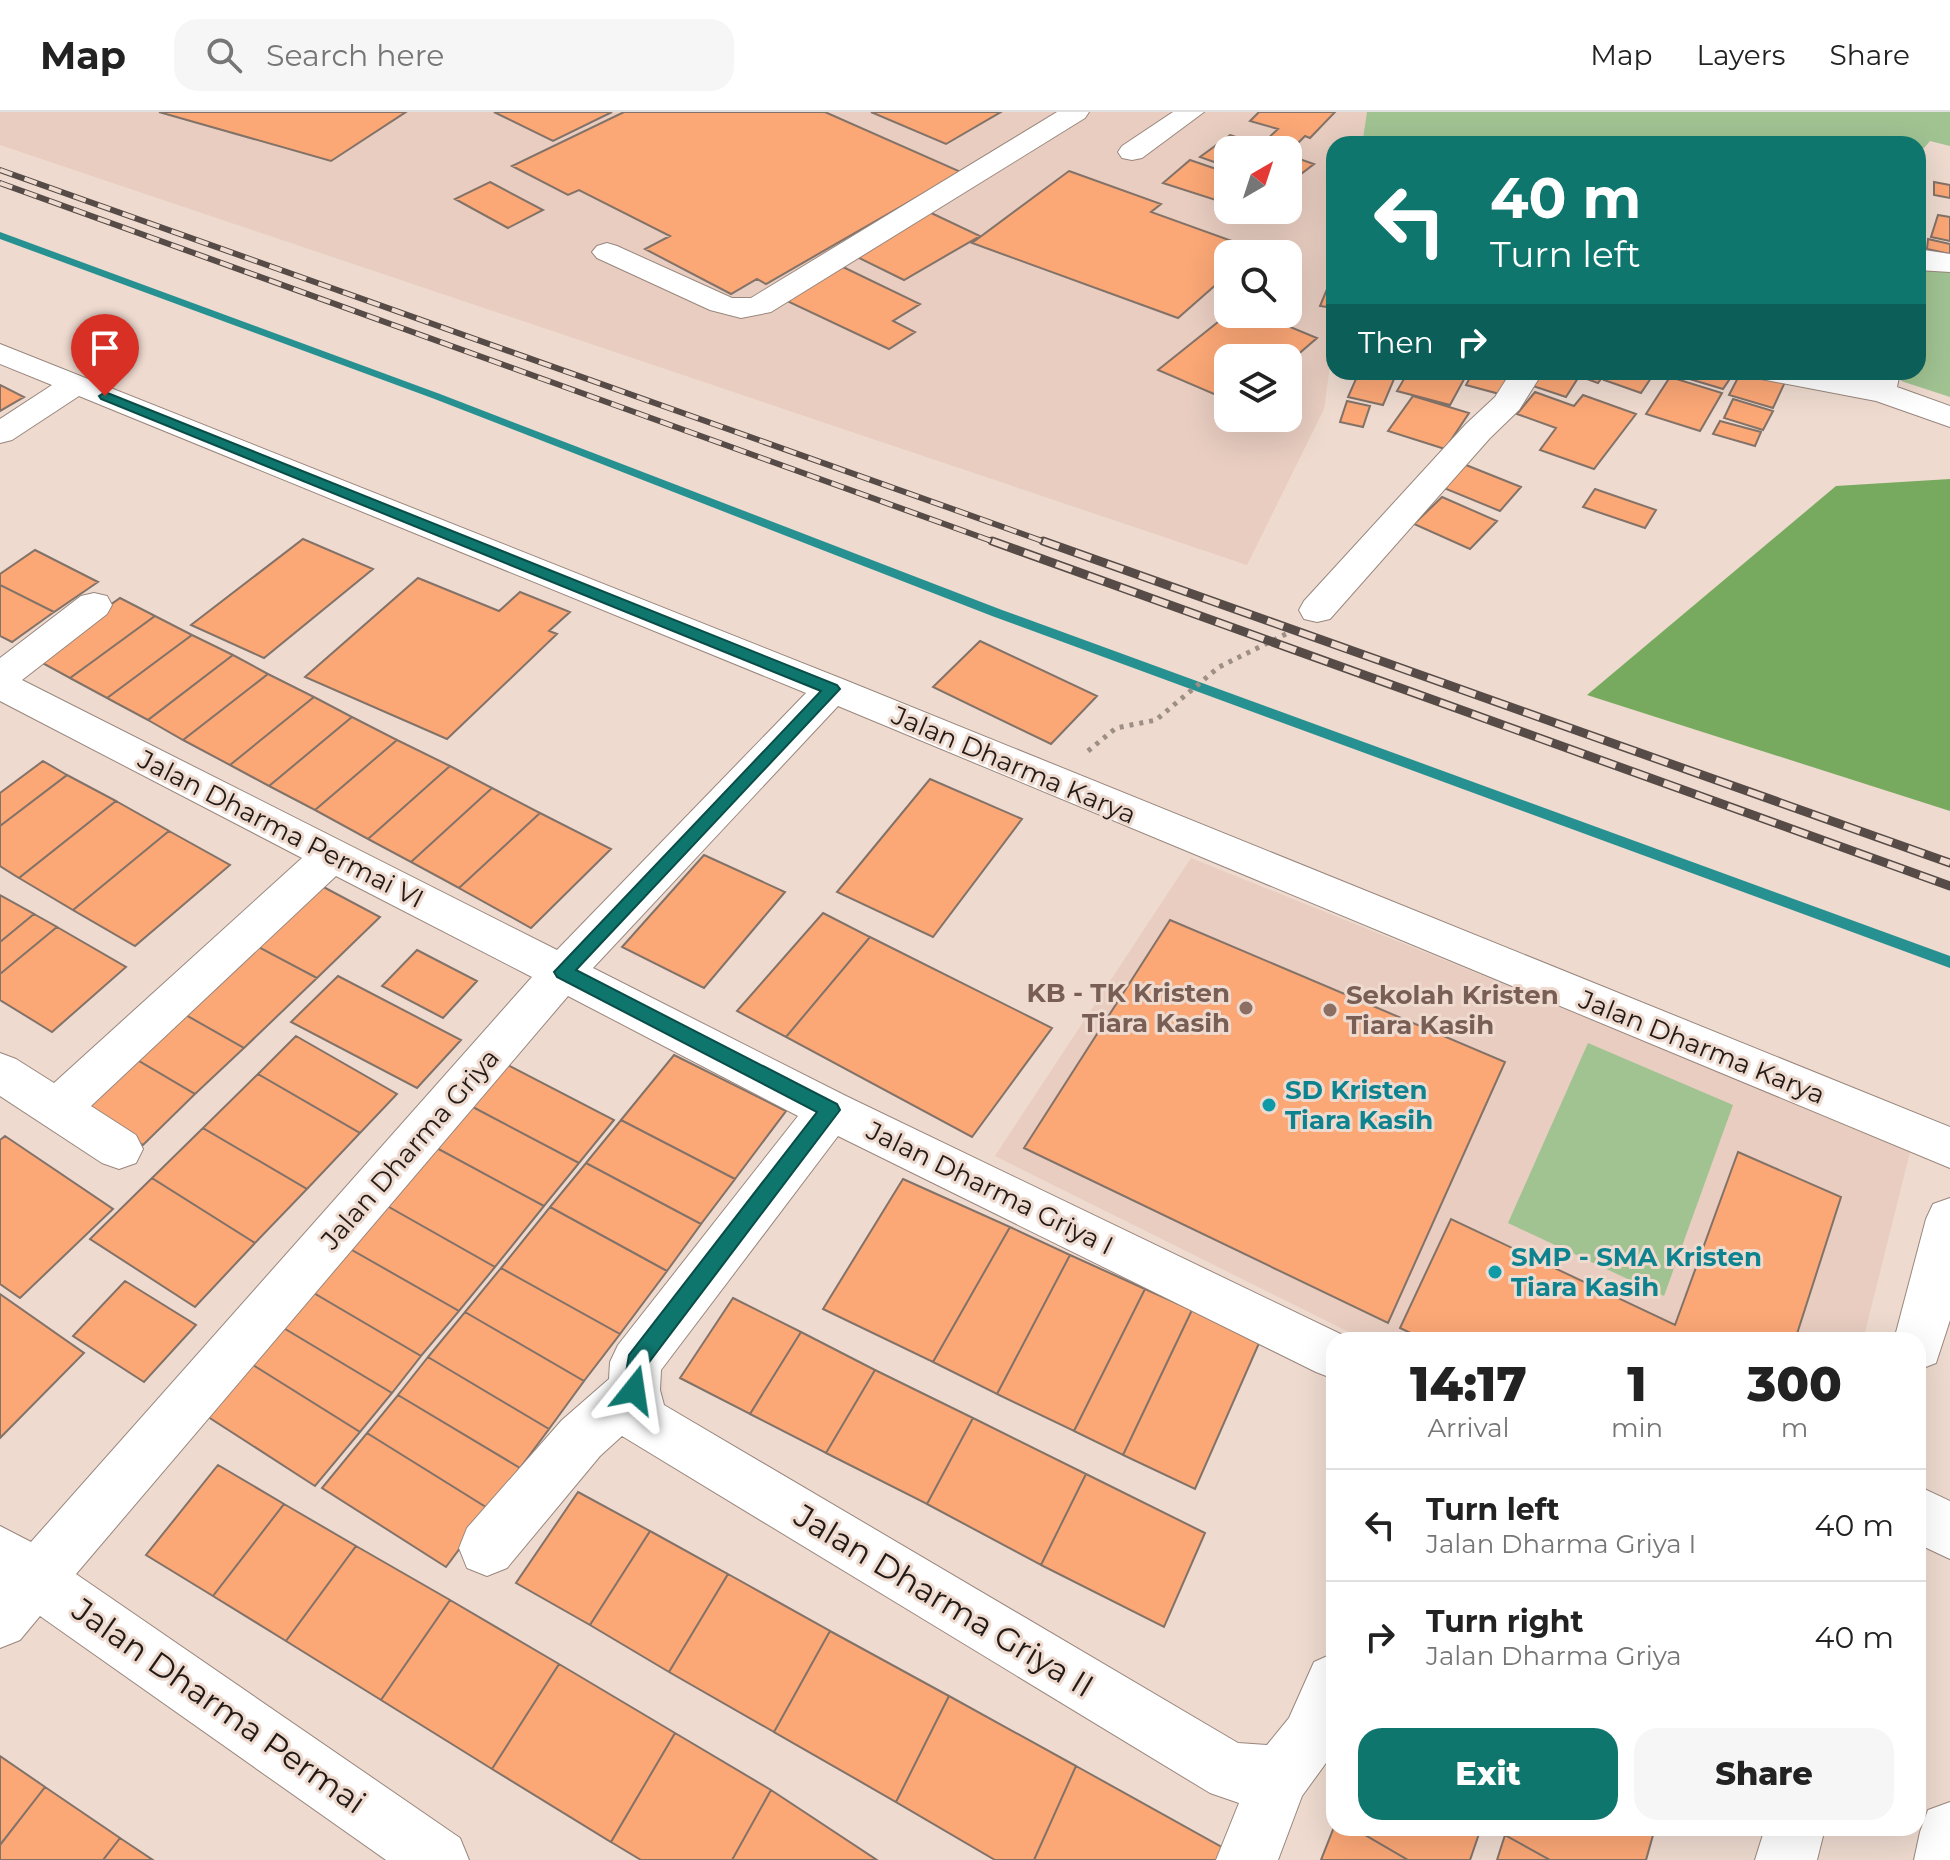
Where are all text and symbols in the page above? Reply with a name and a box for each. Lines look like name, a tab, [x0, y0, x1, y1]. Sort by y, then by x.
search box	[174, 19, 734, 91]
text: Map	[40, 32, 126, 79]
icon: search	[202, 33, 246, 77]
text: Search here	[266, 37, 444, 74]
text: Map	[1590, 38, 1653, 72]
text: Layers	[1697, 38, 1786, 72]
text: Share	[1830, 38, 1910, 72]
north arrow	[1214, 136, 1302, 224]
map controls	[1214, 136, 1302, 432]
text: 40 m	[1490, 164, 1641, 232]
icon: left	[1358, 168, 1462, 272]
text: Turn left	[1490, 232, 1641, 276]
button: search	[1214, 240, 1302, 328]
pin	[71, 314, 139, 396]
icon: right	[1450, 320, 1494, 364]
text: Then	[1358, 324, 1434, 361]
icon: arrive	[83, 326, 127, 370]
button: layers	[1214, 344, 1302, 432]
street label: Jalan Dharma Karya	[886, 699, 1141, 831]
street label: Jalan Dharma Permai VI	[132, 743, 429, 915]
place label: KB - TK Kristen Tiara Kasih	[1026, 977, 1230, 1039]
place label: Sekolah Kristen Tiara Kasih	[1346, 979, 1559, 1041]
street label: Jalan Dharma Karya	[1574, 983, 1829, 1111]
marker: KB - TK Kristen Tiara Kasih	[1237, 999, 1255, 1017]
marker: Sekolah Kristen Tiara Kasih	[1321, 1001, 1339, 1019]
street label: Jalan Dharma Griya	[313, 1042, 506, 1257]
place label: SD Kristen Tiara Kasih	[1285, 1074, 1433, 1136]
marker: SD Kristen Tiara Kasih	[1260, 1096, 1278, 1114]
street label: Jalan Dharma Griya I	[861, 1114, 1118, 1262]
place label: SMP - SMA Kristen Tiara Kasih	[1511, 1241, 1762, 1303]
marker: SMP - SMA Kristen Tiara Kasih	[1486, 1263, 1504, 1281]
position arrow	[592, 1348, 676, 1432]
text: 14:17	[1410, 1355, 1527, 1413]
text: 1	[1627, 1355, 1647, 1413]
text: 300	[1747, 1355, 1842, 1413]
text: Arrival	[1427, 1412, 1509, 1444]
text: min	[1611, 1412, 1663, 1444]
text: m	[1781, 1412, 1808, 1444]
text: Turn left	[1426, 1491, 1559, 1528]
street label: Jalan Dharma Griya II	[787, 1495, 1101, 1705]
icon: left	[1358, 1503, 1402, 1547]
text: 40 m	[1815, 1507, 1894, 1544]
text: Jalan Dharma Griya I	[1426, 1528, 1696, 1560]
street label: Jalan Dharma Permai	[64, 1589, 373, 1822]
text: Turn right	[1426, 1603, 1583, 1640]
icon: right	[1358, 1615, 1402, 1659]
text: 40 m	[1815, 1619, 1894, 1656]
text: Jalan Dharma Griya	[1426, 1640, 1682, 1672]
button: Exit	[1358, 1728, 1618, 1820]
button: Share	[1634, 1728, 1894, 1820]

